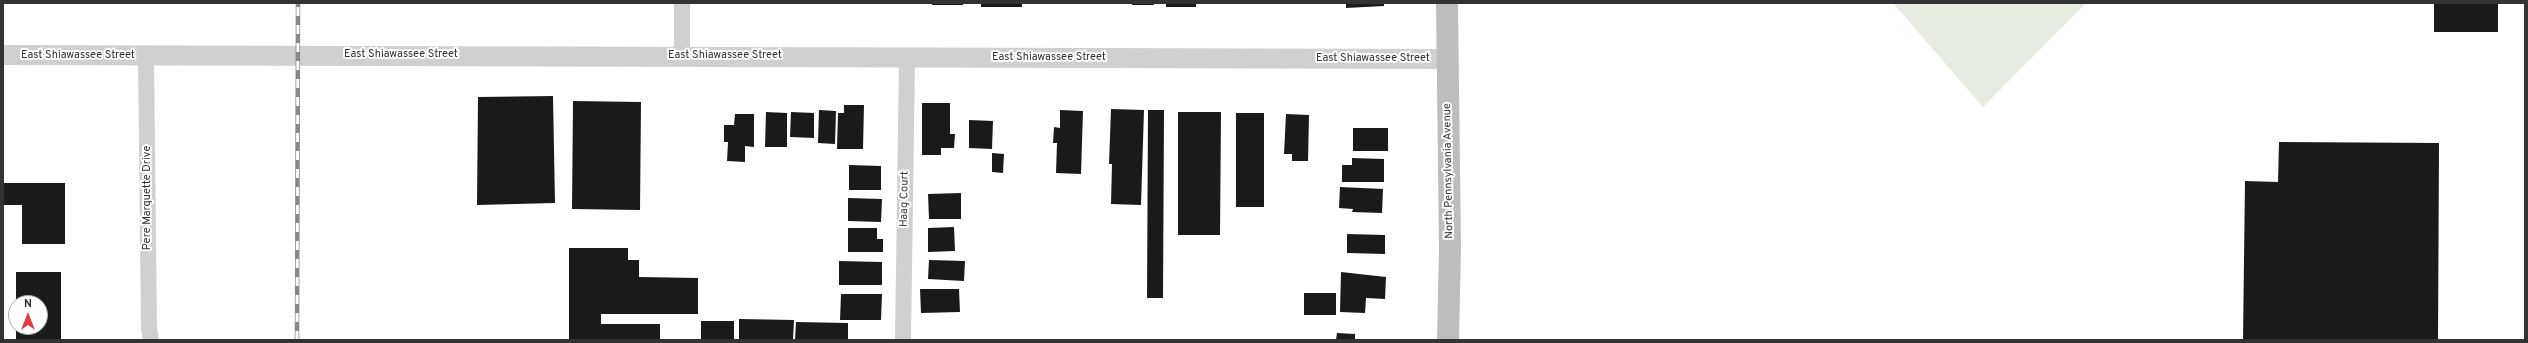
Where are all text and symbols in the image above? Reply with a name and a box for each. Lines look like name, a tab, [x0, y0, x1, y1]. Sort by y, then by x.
street label: East Shiawassee Street	[344, 48, 458, 62]
street label: East Shiawassee Street	[21, 49, 135, 63]
street label: East Shiawassee Street	[668, 49, 782, 63]
street label: East Shiawassee Street	[992, 51, 1106, 65]
street label: East Shiawassee Street	[1316, 52, 1430, 66]
street label: North Pennsylvania Avenue	[1441, 103, 1457, 239]
street label: Pere Marquette Drive	[141, 146, 155, 250]
street label: Haag Court	[898, 171, 912, 227]
north arrow	[8, 295, 48, 335]
text: N	[24, 297, 32, 311]

